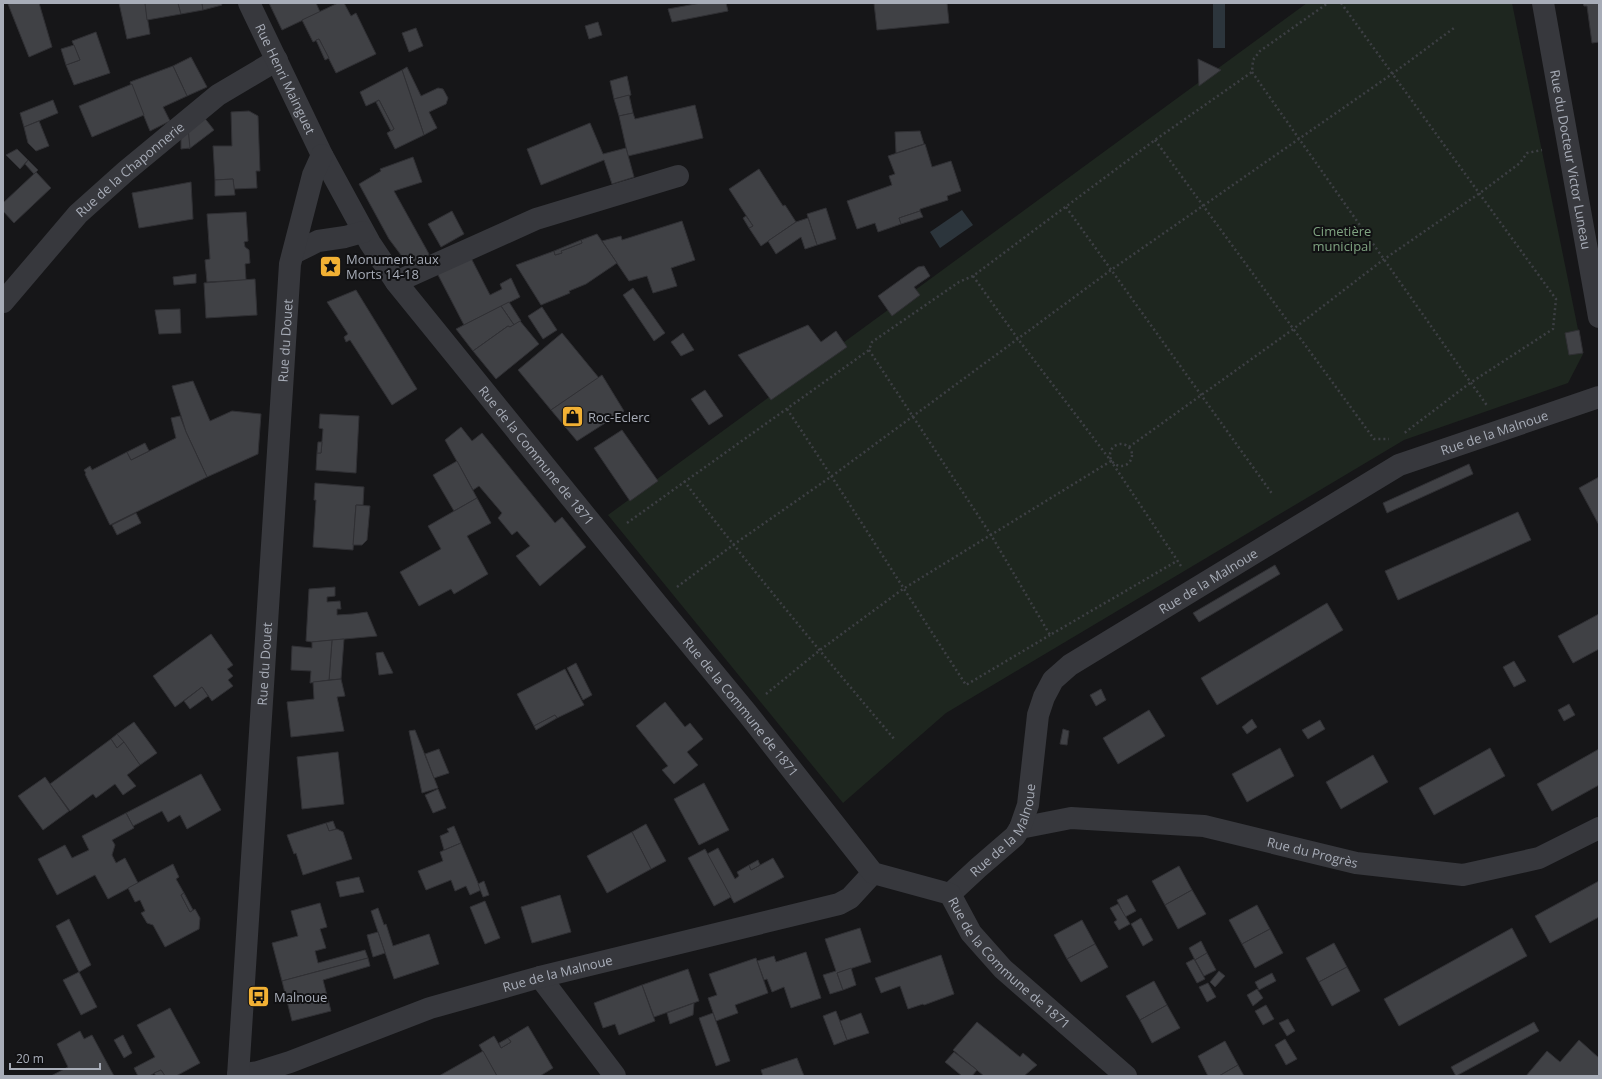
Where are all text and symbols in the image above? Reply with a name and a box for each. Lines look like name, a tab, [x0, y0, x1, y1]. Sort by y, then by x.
street label: Rue Henri Mainguet	[251, 20, 320, 137]
street label: Rue du Docteur Victor Luneau	[1546, 68, 1596, 251]
street label: Rue de la Chaponnerie	[72, 118, 188, 221]
park label: Cimetière municipal	[1312, 222, 1372, 255]
place label: Monument aux Morts 14-18	[346, 250, 439, 283]
place icon: Monument aux Morts 14-18	[317, 253, 343, 279]
street label: Rue du Douet	[273, 298, 297, 383]
street label: Rue de la Commune de 1871	[475, 382, 599, 529]
shop icon: Roc-Eclerc	[559, 404, 585, 430]
street label: Rue de la Malnoue	[1438, 406, 1551, 459]
place label: Roc-Eclerc	[588, 408, 650, 426]
street label: Rue de la Malnoue	[1155, 544, 1261, 618]
street label: Rue du Douet	[253, 621, 276, 706]
street label: Rue de la Commune de 1871	[679, 633, 803, 780]
street label: Rue de la Malnoue	[966, 783, 1039, 880]
street label: Rue du Progrès	[1265, 833, 1360, 872]
street label: Rue de la Commune de 1871	[944, 894, 1074, 1033]
street label: Rue de la Malnoue	[501, 951, 614, 996]
bus stop icon: Malnoue	[245, 984, 271, 1010]
place label: Malnoue	[274, 988, 327, 1006]
scale bar	[10, 1045, 100, 1071]
text: 20 m	[16, 1050, 44, 1067]

